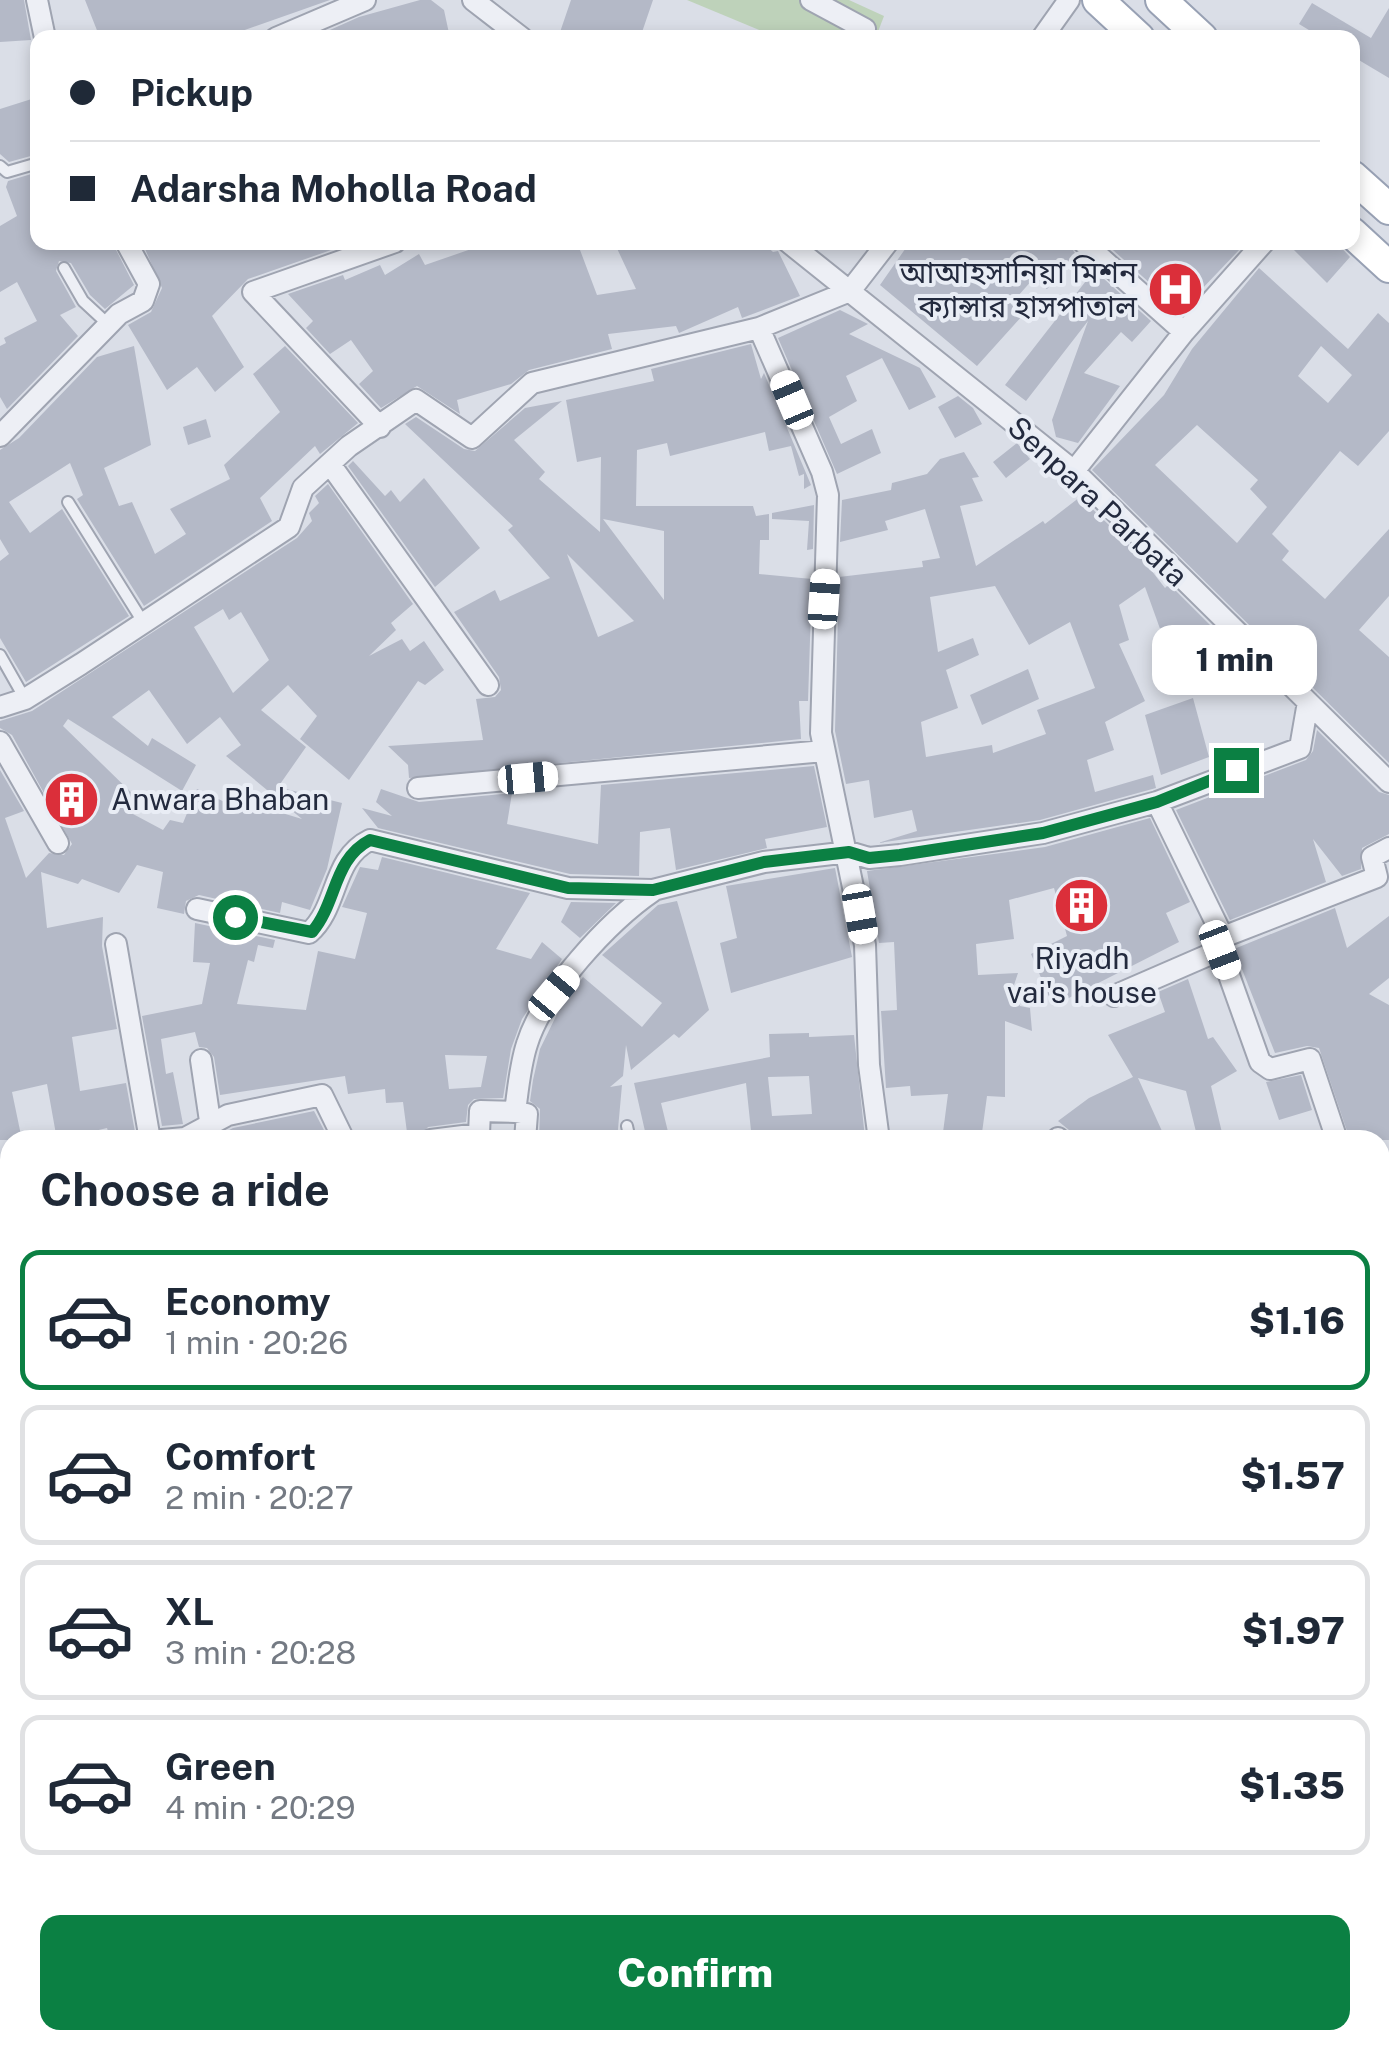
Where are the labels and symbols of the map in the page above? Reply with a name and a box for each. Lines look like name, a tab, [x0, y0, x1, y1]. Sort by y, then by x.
place label: আআহসানিয়া মিশন ক্যান্সার হাসপাতাল	[899, 254, 1138, 324]
hospital icon: আআহসানিয়া মিশন ক্যান্সার হাসপাতাল	[1146, 259, 1206, 319]
car	[766, 367, 818, 433]
street label: Senpara Parbata	[1001, 408, 1195, 594]
car	[807, 568, 841, 630]
callout: 1 min	[1154, 625, 1318, 695]
route end	[1214, 748, 1259, 793]
car	[497, 760, 559, 796]
building icon: Anwara Bhaban	[42, 769, 102, 829]
place label: Anwara Bhaban	[111, 781, 329, 817]
building icon: Riyadh vai's house	[1052, 876, 1112, 936]
car	[840, 882, 880, 946]
route start	[213, 895, 258, 940]
car	[1195, 917, 1245, 983]
place label: Riyadh vai's house	[1007, 940, 1157, 1010]
car	[523, 960, 585, 1026]

